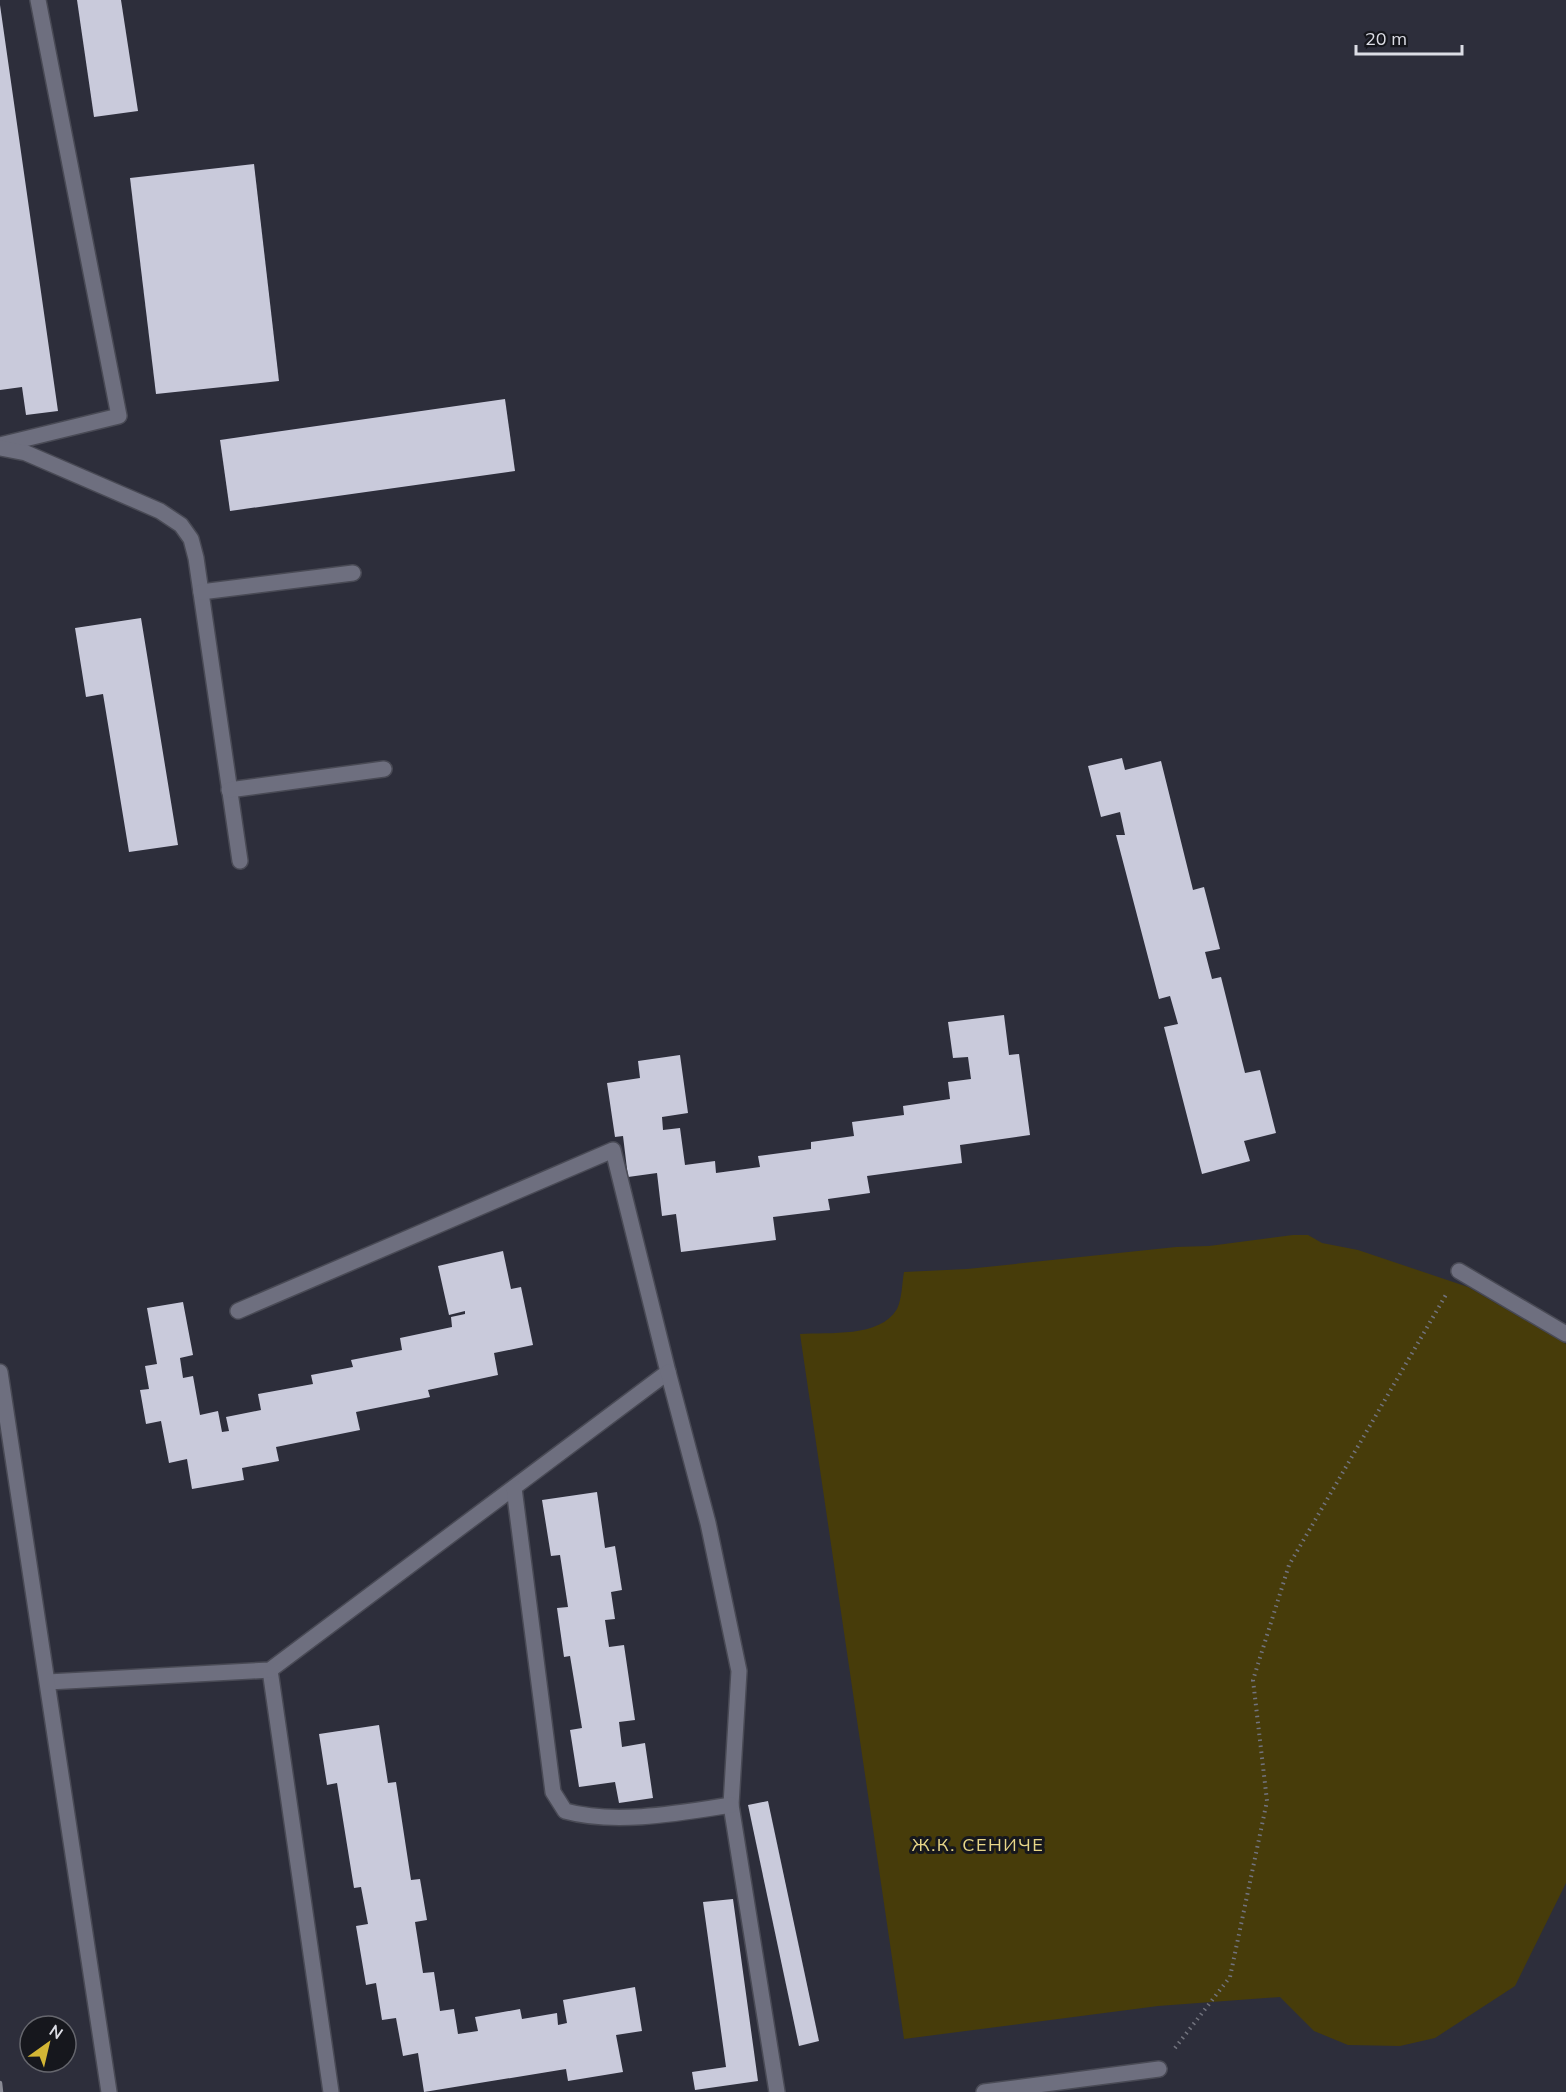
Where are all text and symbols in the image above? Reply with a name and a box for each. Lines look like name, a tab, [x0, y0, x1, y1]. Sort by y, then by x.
scale bar	[1356, 18, 1462, 56]
text: 20 m	[1365, 27, 1407, 50]
district label: Ж.К. СЕНИЧЕ	[912, 1833, 1044, 1856]
north arrow	[18, 2014, 78, 2074]
text: N	[46, 2020, 67, 2043]

